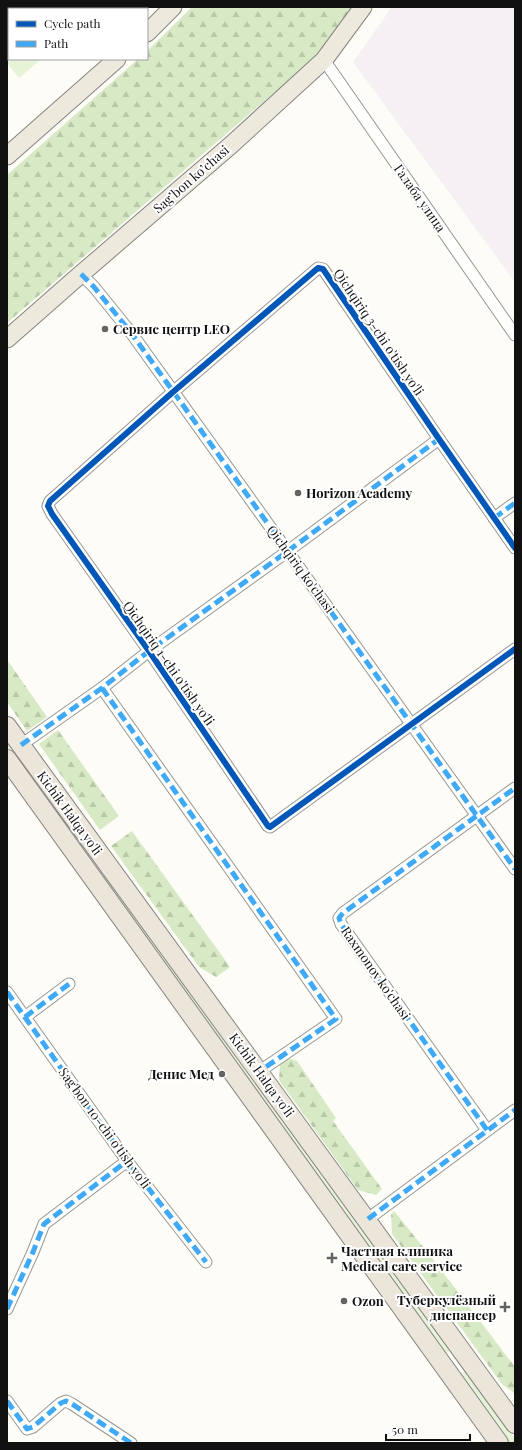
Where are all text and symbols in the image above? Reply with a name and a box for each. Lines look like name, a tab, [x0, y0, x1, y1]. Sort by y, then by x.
legend	[8, 8, 148, 60]
text: Cycle path	[44, 15, 101, 31]
text: Path	[44, 35, 68, 51]
street label: Sag’bon ko’chasi	[149, 141, 232, 216]
street label: Галаба улица	[391, 161, 450, 235]
street label: Qichqiriq 3-chi o'tish yo'li	[331, 265, 428, 399]
place label: Сервис центр LEO	[113, 320, 230, 337]
marker: Сервис центр LEO	[100, 324, 110, 334]
place label: Horizon Academy	[306, 484, 412, 501]
marker: Horizon Academy	[293, 488, 303, 498]
street label: Qichqiriq ko'chasi	[264, 522, 339, 616]
street label: Qichqiriq 1-chi o'tish yo'li	[120, 597, 219, 728]
street label: Kichik Halqa yo'li	[34, 767, 107, 858]
street label: Raxmonov ko'chasi	[338, 923, 415, 1023]
street label: Kichik Halqa yo'li	[226, 1029, 299, 1120]
street label: Sag'bon 10-chi o'tish yo'li	[56, 1064, 155, 1192]
place label: Денис Мед	[148, 1065, 214, 1082]
marker: Денис Мед	[217, 1069, 227, 1079]
place label: Частная клиника Medical care service	[341, 1242, 463, 1274]
marker: Частная клиника Medical care service	[326, 1252, 338, 1264]
place label: Туберкулёзный диспансер	[397, 1291, 496, 1323]
place label: Ozon	[352, 1292, 384, 1309]
marker: Ozon	[339, 1296, 349, 1306]
marker: Туберкулёзный диспансер	[499, 1301, 511, 1313]
scale bar	[386, 1416, 470, 1442]
text: 50 m	[392, 1421, 418, 1437]

